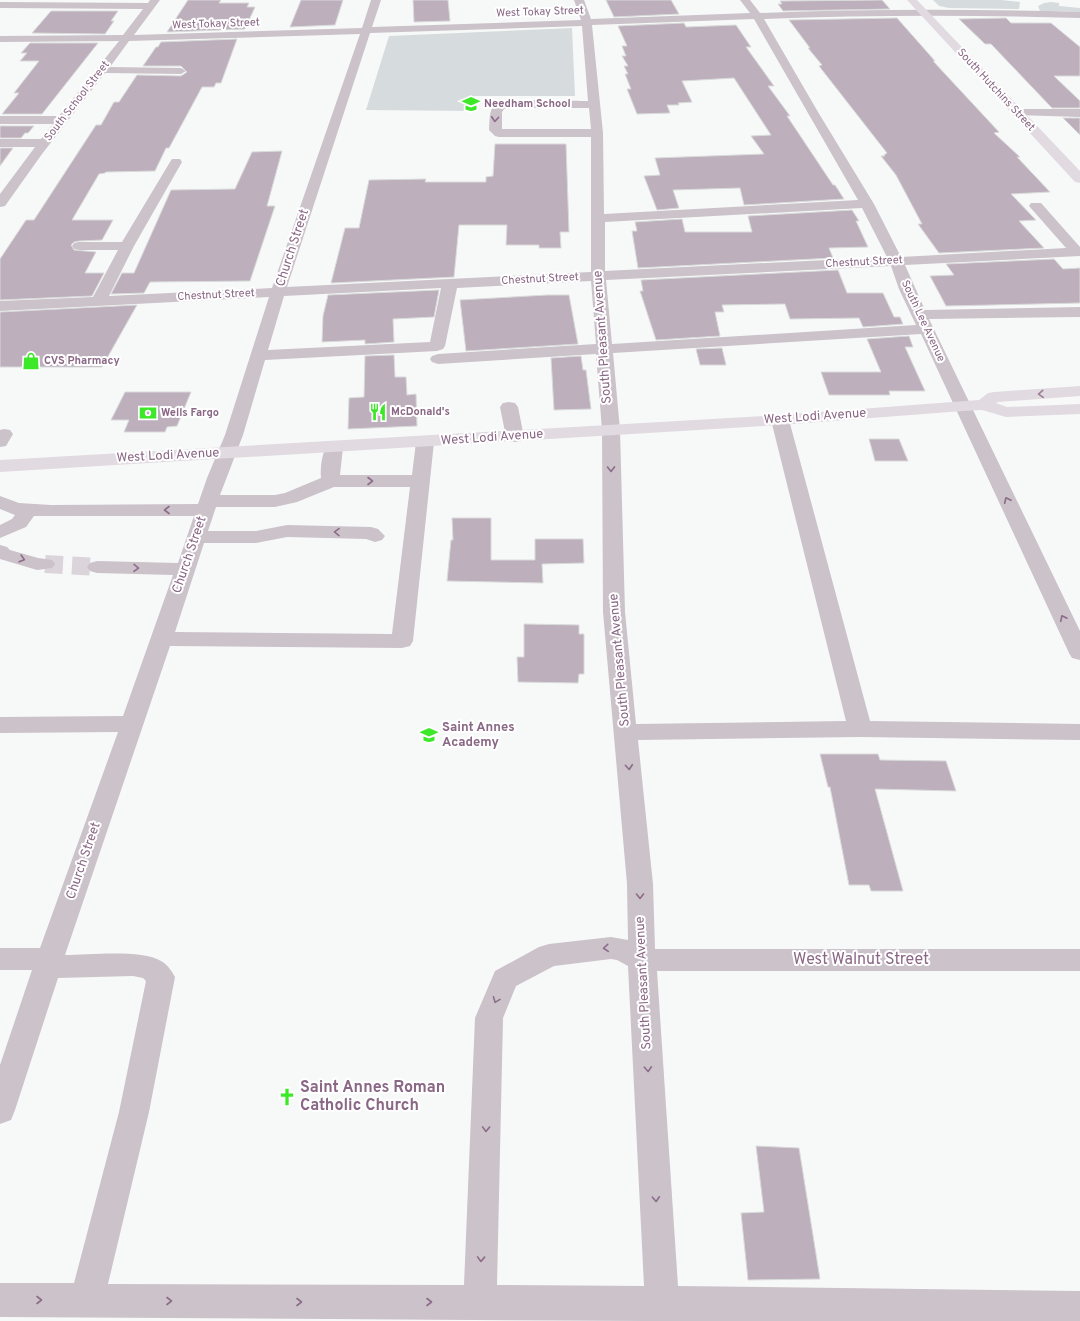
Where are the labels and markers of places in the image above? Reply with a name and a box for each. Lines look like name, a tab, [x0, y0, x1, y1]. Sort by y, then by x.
school or university icon: Needham School	[461, 94, 481, 114]
place label: Needham School	[484, 97, 571, 111]
shop icon: CVS Pharmacy	[21, 351, 41, 371]
place label: CVS Pharmacy	[44, 354, 120, 368]
restaurant icon: McDonald's	[368, 402, 388, 422]
bank icon: Wells Fargo	[138, 403, 158, 423]
place label: McDonald's	[391, 405, 450, 419]
place label: Wells Fargo	[161, 406, 219, 420]
place label: Saint Annes Academy	[442, 720, 515, 751]
school or university icon: Saint Annes Academy	[419, 725, 439, 745]
place label: Saint Annes Roman Catholic Church	[300, 1078, 445, 1116]
church icon: Saint Annes Roman Catholic Church	[277, 1087, 297, 1107]

